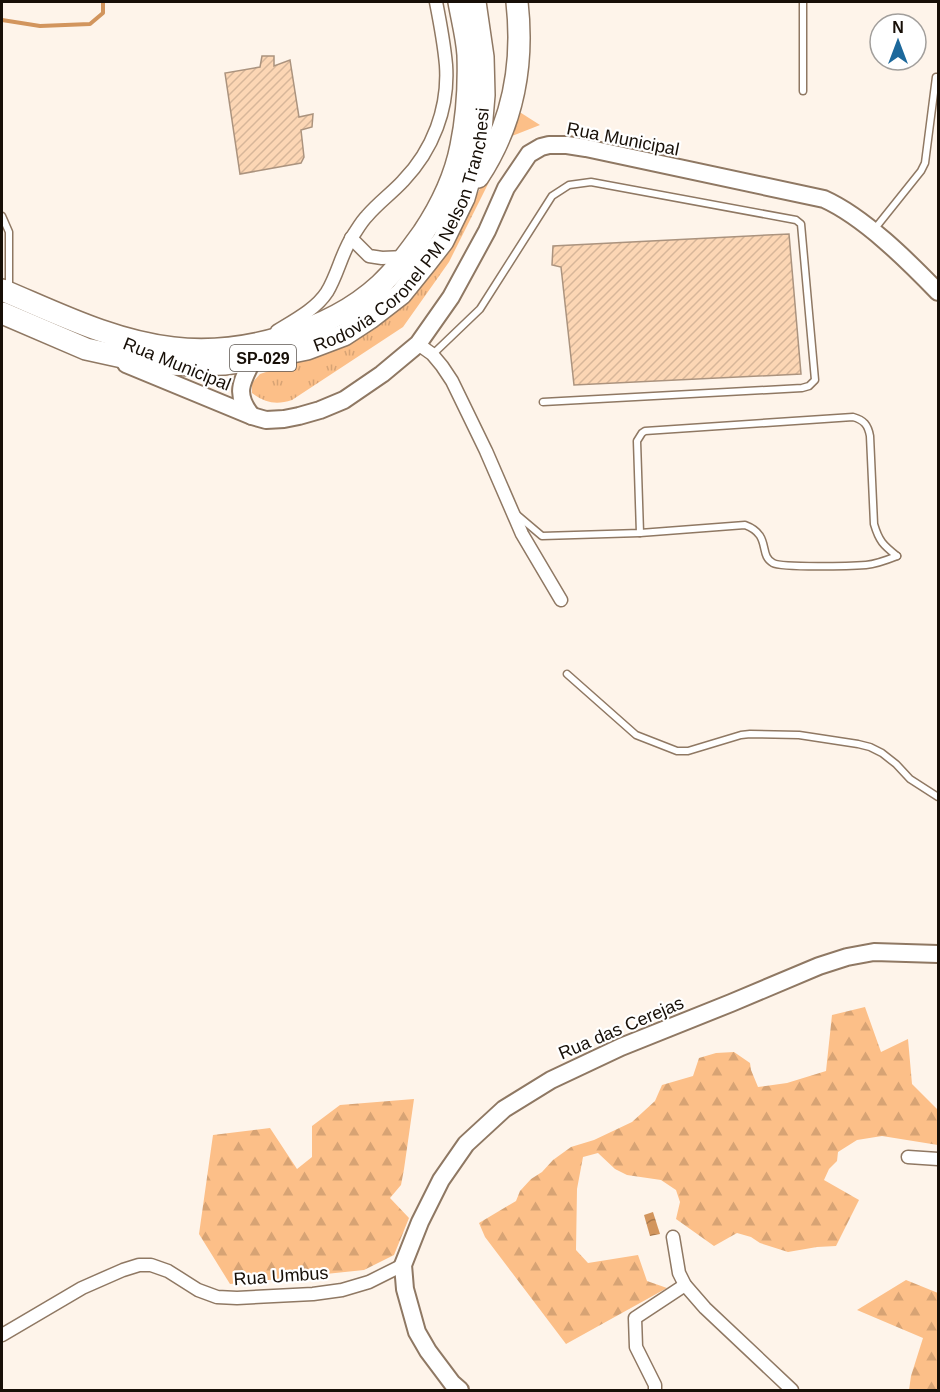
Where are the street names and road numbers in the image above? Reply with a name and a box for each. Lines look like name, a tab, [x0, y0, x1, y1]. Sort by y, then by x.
street label: Rodovia Coronel PM Nelson Tranchesi	[311, 107, 493, 356]
street label: Rua Municipal	[565, 118, 681, 160]
street label: Rua Municipal	[120, 333, 234, 395]
road number: SP-029	[230, 345, 296, 371]
street label: Rua das Cerejas	[555, 993, 687, 1063]
street label: Rua Umbus	[233, 1263, 329, 1289]

